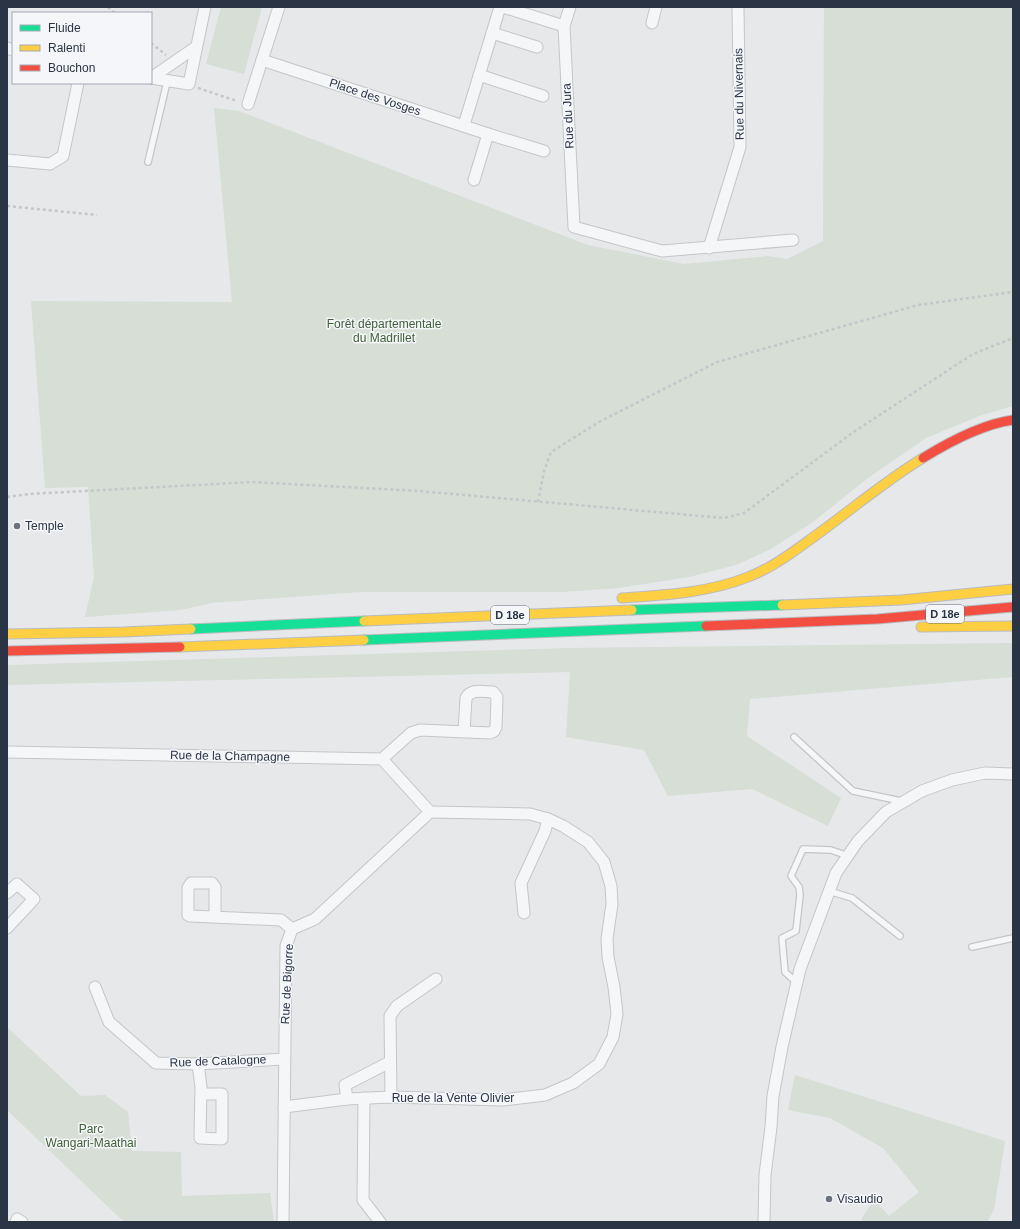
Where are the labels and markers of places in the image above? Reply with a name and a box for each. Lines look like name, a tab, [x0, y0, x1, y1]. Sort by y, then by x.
place label: Temple	[25, 519, 64, 533]
marker: Temple	[12, 521, 22, 531]
place label: Visaudio	[837, 1192, 883, 1206]
marker: Visaudio	[824, 1194, 834, 1204]

